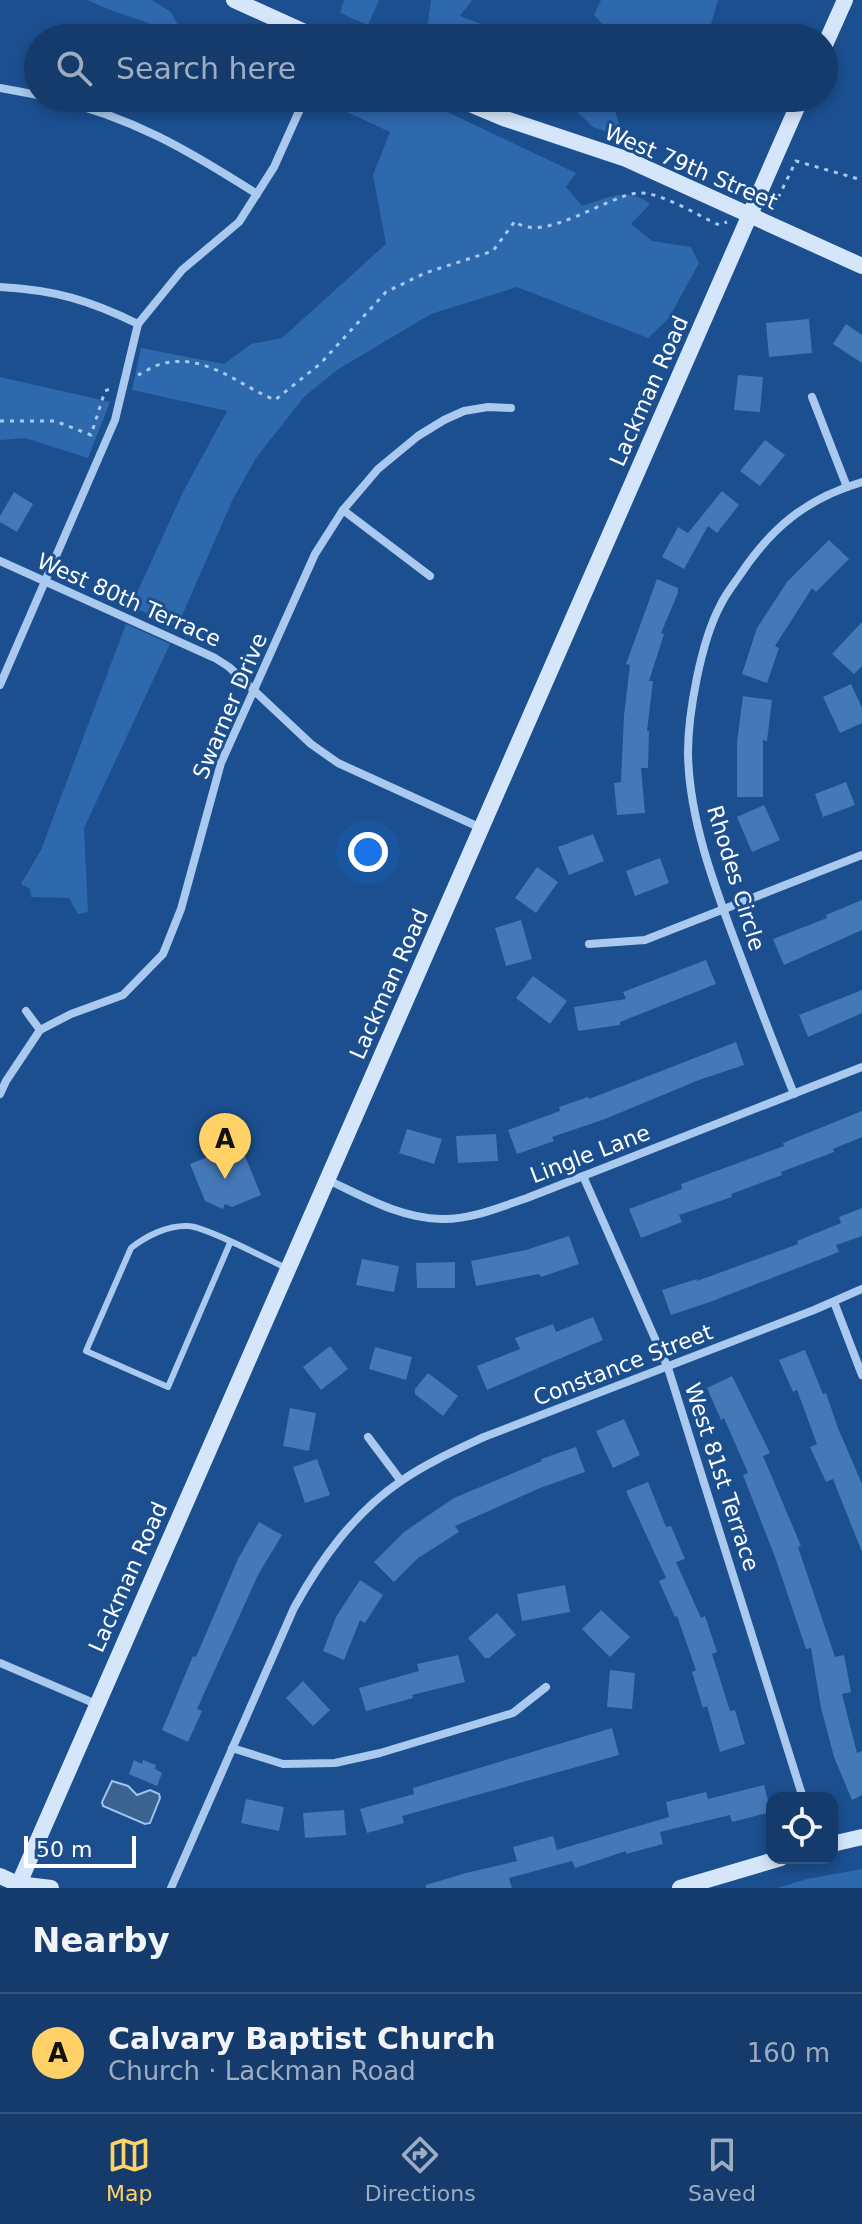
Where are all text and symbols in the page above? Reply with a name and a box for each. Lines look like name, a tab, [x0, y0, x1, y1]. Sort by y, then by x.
search box	[24, 24, 838, 112]
icon: search	[52, 46, 96, 90]
text: Search here	[116, 51, 296, 86]
street label: West 79th Street	[601, 119, 782, 215]
street label: Lackman Road	[605, 312, 693, 470]
street label: West 80th Terrace	[33, 548, 225, 652]
street label: Swarner Drive	[188, 629, 272, 783]
street label: Rhodes Circle	[702, 802, 770, 954]
your location	[348, 832, 388, 872]
street label: Lackman Road	[345, 905, 433, 1063]
pin: A	[199, 1113, 251, 1179]
street label: Lingle Lane	[527, 1120, 653, 1188]
street label: Constance Street	[530, 1319, 716, 1411]
street label: West 81st Terrace	[680, 1380, 764, 1574]
street label: Lackman Road	[84, 1498, 172, 1656]
map controls	[766, 1792, 838, 1864]
button: locate	[766, 1792, 838, 1864]
scale bar	[24, 1832, 136, 1868]
text: 50 m	[36, 1837, 92, 1862]
text: Nearby	[32, 1920, 170, 1960]
text: Calvary Baptist Church	[108, 2021, 496, 2056]
text: A	[48, 2038, 68, 2068]
text: 160 m	[747, 2038, 830, 2068]
text: Church · Lackman Road	[108, 2056, 416, 2086]
tab: Map	[106, 2133, 153, 2206]
tab: Directions	[365, 2133, 476, 2206]
tab: Saved	[688, 2133, 756, 2206]

